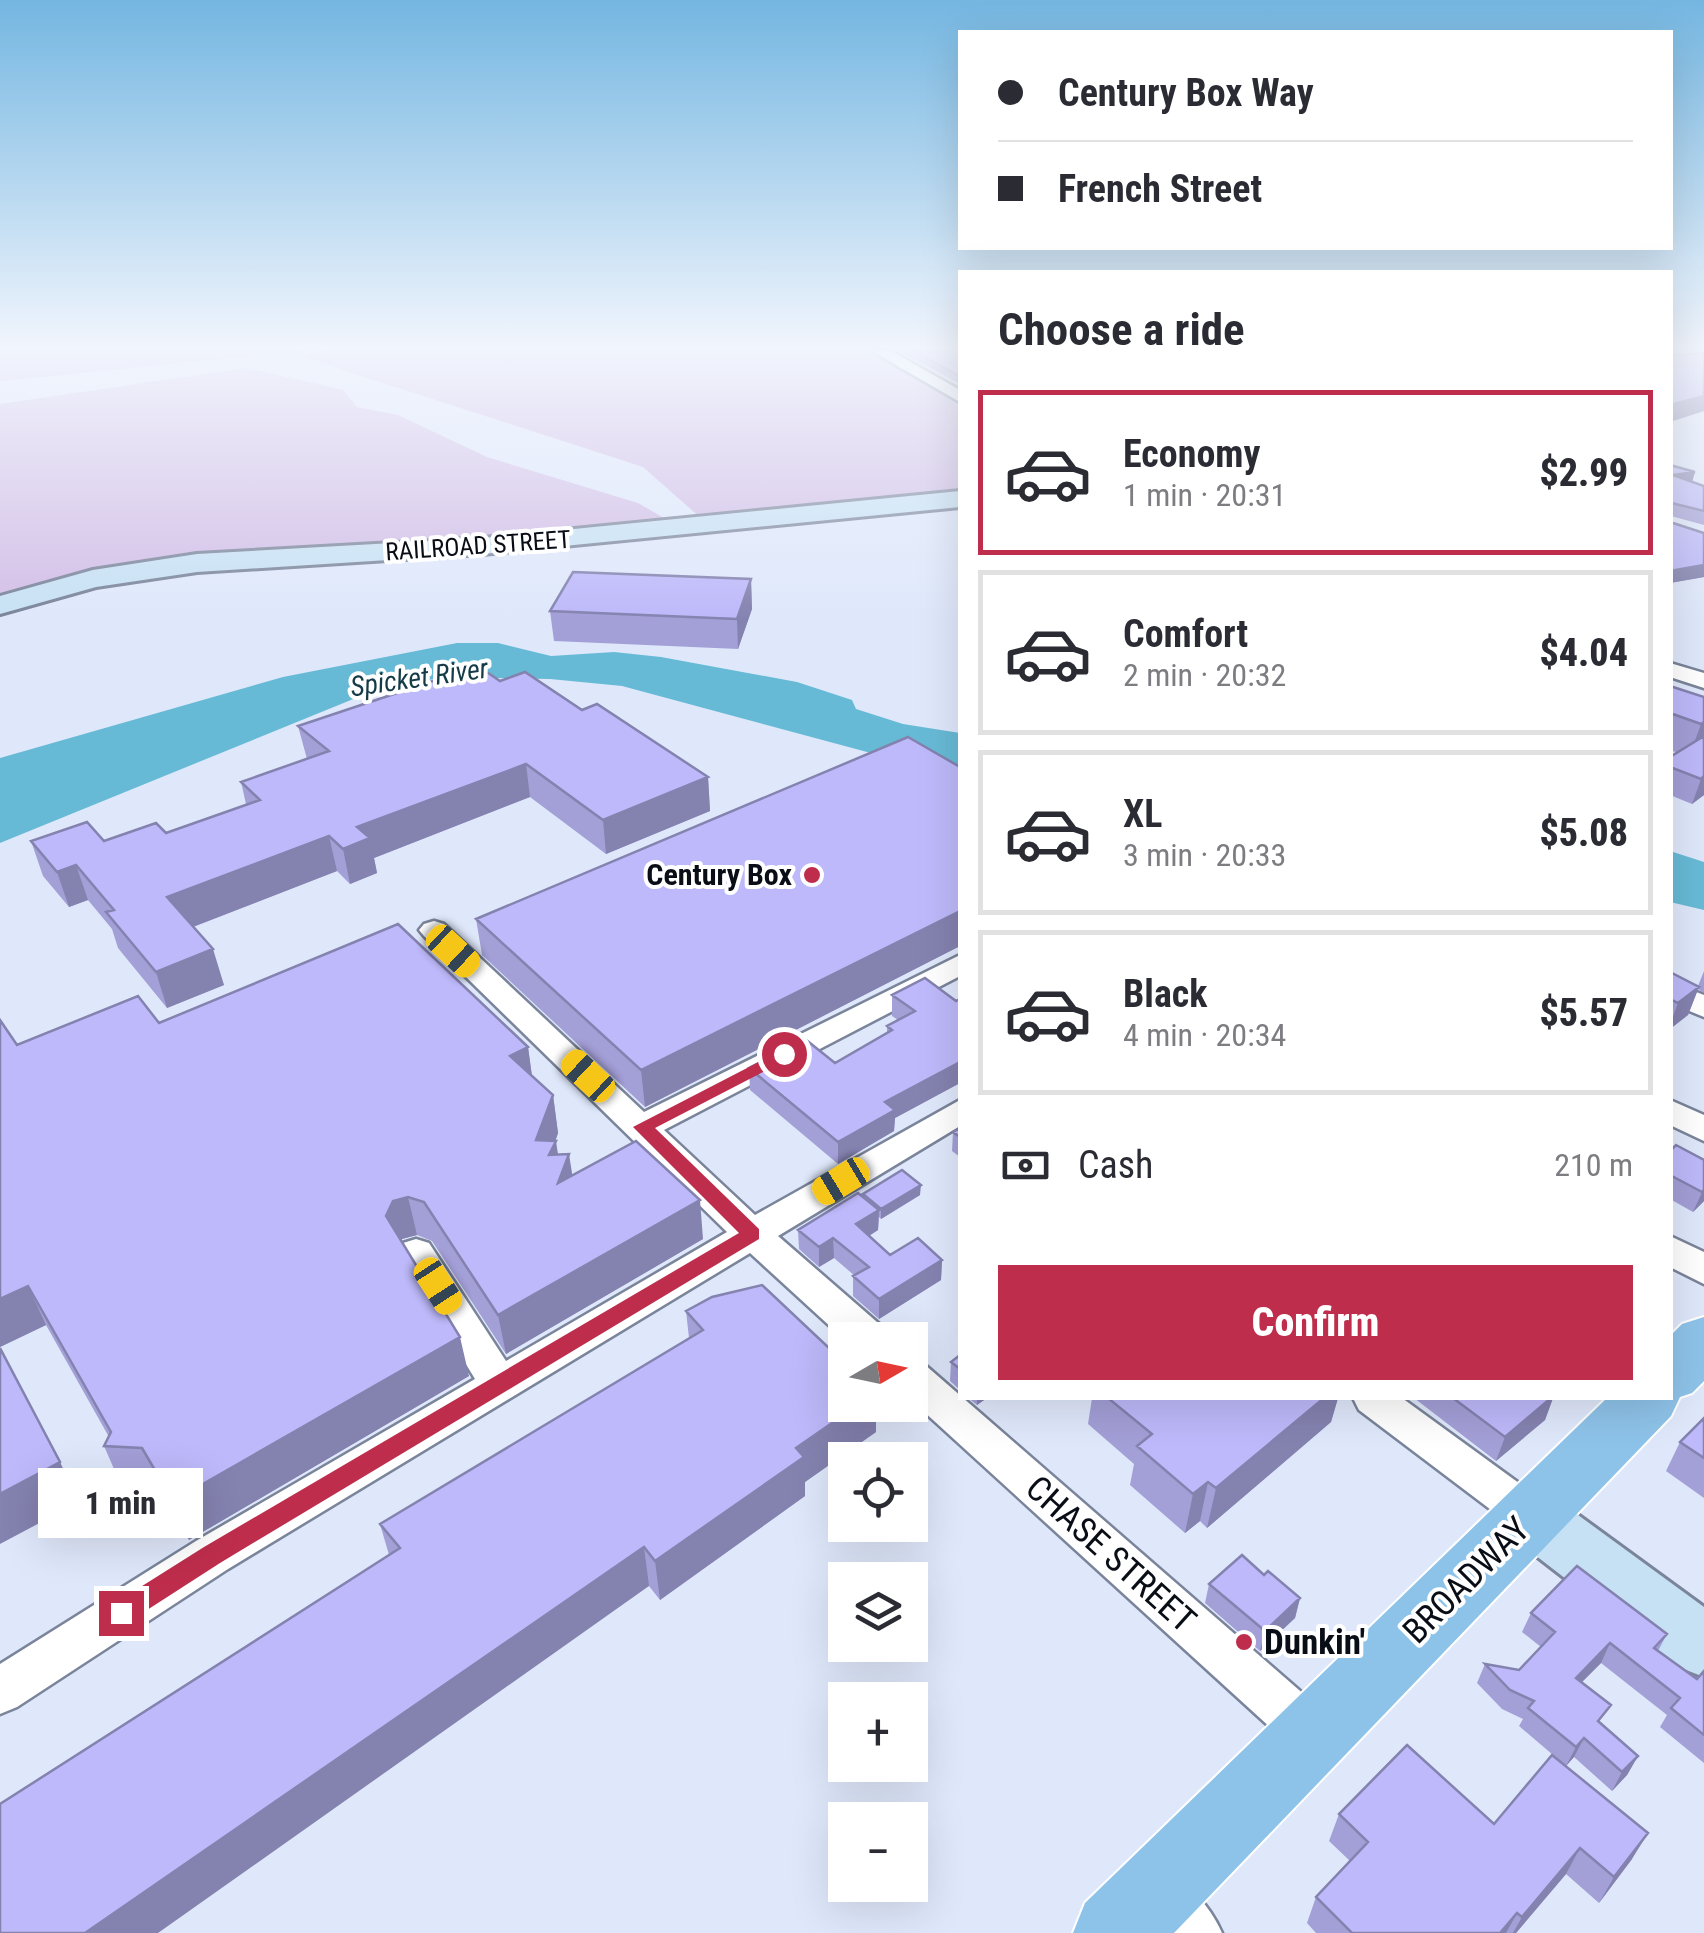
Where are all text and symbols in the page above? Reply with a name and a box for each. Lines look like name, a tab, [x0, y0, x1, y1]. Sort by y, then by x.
text: Century Box Way	[1058, 71, 1314, 115]
text: French Street	[1058, 167, 1262, 211]
text: Choose a ride	[998, 303, 1245, 356]
icon: car	[1003, 428, 1093, 518]
text: Economy	[1123, 432, 1260, 476]
text: $2.99	[1539, 451, 1628, 495]
text: 1 min · 20:31	[1123, 476, 1286, 514]
street label: RAILROAD STREET	[384, 525, 572, 566]
icon: car	[1003, 608, 1093, 698]
text: Comfort	[1123, 612, 1248, 656]
text: $4.04	[1539, 631, 1628, 675]
water label: Spicket River	[348, 651, 491, 703]
text: 2 min · 20:32	[1123, 656, 1286, 694]
icon: car	[1003, 788, 1093, 878]
text: XL	[1123, 792, 1162, 836]
text: $5.08	[1539, 811, 1628, 855]
text: 3 min · 20:33	[1123, 836, 1286, 874]
place label: Century Box	[646, 857, 792, 892]
marker: Century Box	[801, 864, 823, 886]
car	[421, 920, 485, 982]
icon: car	[1003, 968, 1093, 1058]
text: Black	[1123, 972, 1207, 1016]
text: $5.57	[1539, 991, 1628, 1035]
text: 4 min · 20:34	[1123, 1016, 1286, 1054]
route start	[762, 1032, 807, 1077]
car	[556, 1045, 620, 1107]
icon: cash	[998, 1138, 1053, 1193]
text: Cash	[1078, 1143, 1153, 1187]
text: 210 m	[1554, 1146, 1633, 1184]
car	[808, 1153, 874, 1209]
car	[409, 1253, 467, 1319]
button: Confirm	[998, 1265, 1633, 1380]
north arrow	[828, 1322, 928, 1422]
map controls	[828, 1322, 928, 1902]
button: locate	[828, 1442, 928, 1542]
callout: 1 min	[38, 1468, 204, 1538]
street label: CHASE STREET	[1017, 1468, 1204, 1641]
text: 1 min	[85, 1484, 156, 1522]
street label: BROADWAY	[1395, 1509, 1538, 1652]
button: layers	[828, 1562, 928, 1662]
route end	[99, 1591, 144, 1636]
place label: Dunkin'	[1264, 1622, 1365, 1663]
marker: Dunkin'	[1233, 1631, 1255, 1653]
button: +	[828, 1682, 928, 1782]
button: −	[828, 1802, 928, 1902]

